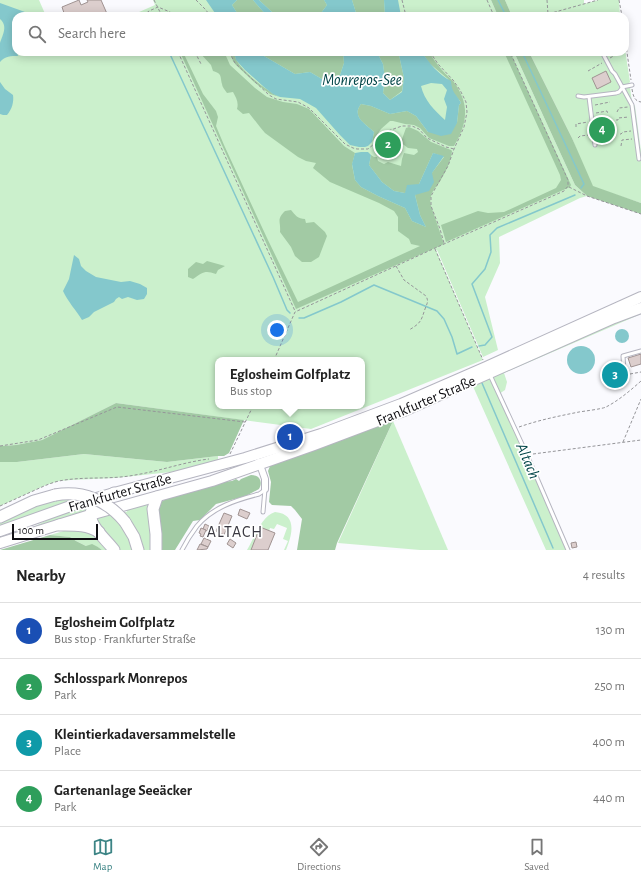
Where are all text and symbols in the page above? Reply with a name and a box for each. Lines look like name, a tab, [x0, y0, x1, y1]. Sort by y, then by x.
search box	[12, 12, 629, 56]
icon: search	[26, 23, 48, 45]
text: Search here	[58, 26, 126, 41]
water label: Monrepos-See	[322, 72, 402, 89]
pin: 4	[589, 115, 615, 145]
pin: 2	[375, 130, 401, 160]
your location	[267, 320, 287, 340]
popup	[215, 357, 365, 409]
pin: 3	[602, 360, 628, 390]
text: Eglosheim Golfplatz	[230, 367, 350, 382]
street label: Frankfurter Straße	[374, 373, 478, 429]
text: Bus stop	[230, 385, 272, 398]
pin: 1	[277, 422, 303, 452]
water label: Altach	[513, 440, 543, 481]
street label: Frankfurter Straße	[67, 471, 173, 515]
scale bar	[12, 522, 98, 541]
district label: ALTACH	[207, 524, 263, 540]
text: 100 m	[18, 525, 44, 536]
text: Nearby	[16, 567, 66, 584]
text: 4 results	[583, 569, 625, 582]
text: Eglosheim Golfplatz	[54, 615, 175, 630]
text: 1	[27, 624, 31, 637]
text: 130 m	[596, 624, 625, 637]
text: Bus stop · Frankfurter Straße	[54, 633, 196, 646]
text: Schlosspark Monrepos	[54, 671, 188, 686]
text: 2	[26, 680, 32, 693]
text: 250 m	[594, 680, 625, 693]
text: Park	[54, 689, 76, 702]
text: Kleintierkadaversammelstelle	[54, 727, 236, 742]
text: 3	[26, 736, 32, 749]
text: 400 m	[592, 736, 625, 749]
text: Place	[54, 745, 81, 758]
text: Gartenanlage Seeäcker	[54, 783, 192, 798]
text: 4	[26, 792, 32, 805]
text: 440 m	[593, 792, 625, 805]
text: Park	[54, 801, 76, 814]
tab: Map	[92, 836, 114, 873]
tab: Directions	[297, 836, 341, 873]
tab: Saved	[524, 836, 549, 873]

